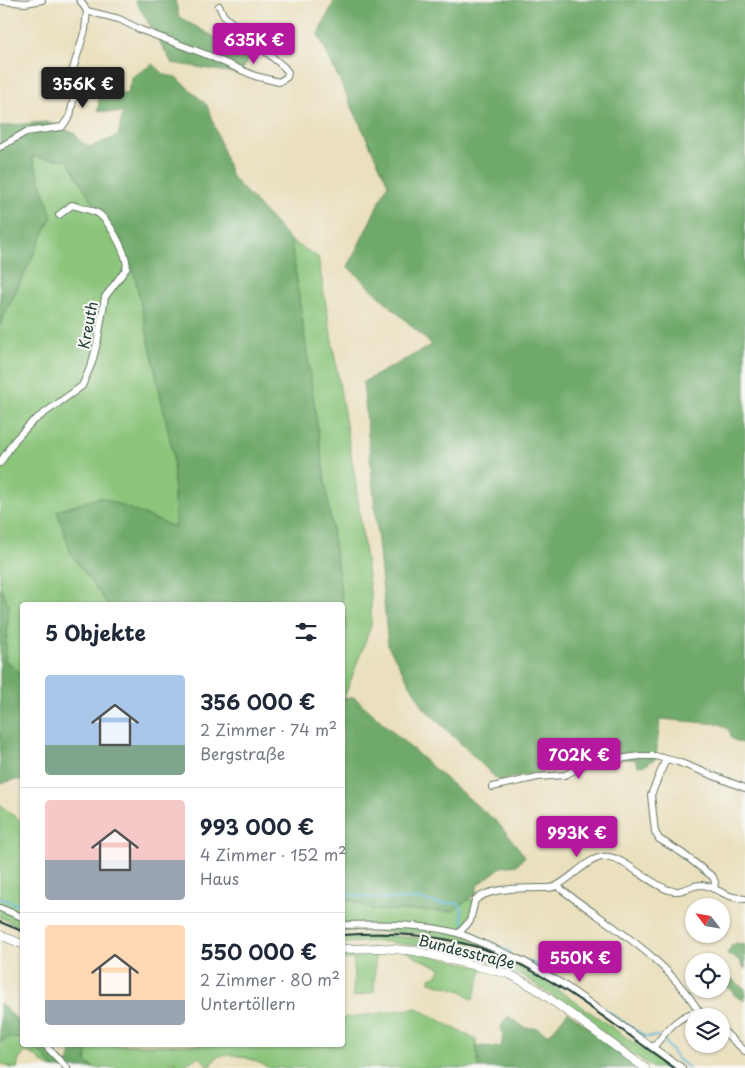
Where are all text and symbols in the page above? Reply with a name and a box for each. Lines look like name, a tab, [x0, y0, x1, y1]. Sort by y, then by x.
pin: 635K €	[213, 22, 295, 65]
text: 635K €	[224, 27, 284, 51]
pin: 356K €	[42, 66, 124, 109]
text: 356K €	[52, 71, 114, 95]
street label: Kreuth	[71, 299, 103, 351]
text: 5 Objekte	[45, 616, 146, 648]
icon: filters	[292, 618, 320, 646]
text: 356 000 €	[200, 685, 315, 717]
icon: home	[85, 695, 145, 755]
text: 2 Zimmer · 74 m²	[200, 717, 337, 741]
pin: 702K €	[538, 738, 620, 780]
text: Bergstraße	[200, 741, 285, 765]
text: 702K €	[548, 742, 610, 766]
text: 993 000 €	[200, 810, 314, 842]
pin: 993K €	[536, 816, 618, 858]
icon: home	[85, 820, 145, 880]
text: 993K €	[547, 820, 607, 844]
text: 4 Zimmer · 152 m²	[200, 842, 346, 866]
text: Haus	[200, 866, 239, 890]
north arrow	[685, 898, 730, 942]
map controls	[685, 898, 730, 1053]
street label: Bundesstraße	[416, 928, 518, 974]
text: 550 000 €	[200, 935, 317, 967]
pin: 550K €	[539, 940, 621, 983]
icon: home	[85, 945, 145, 1005]
text: 550K €	[549, 945, 611, 969]
button: locate	[685, 953, 730, 998]
text: 2 Zimmer · 80 m²	[200, 967, 340, 991]
text: Untertöllern	[200, 991, 295, 1015]
button: layers	[685, 1008, 730, 1053]

